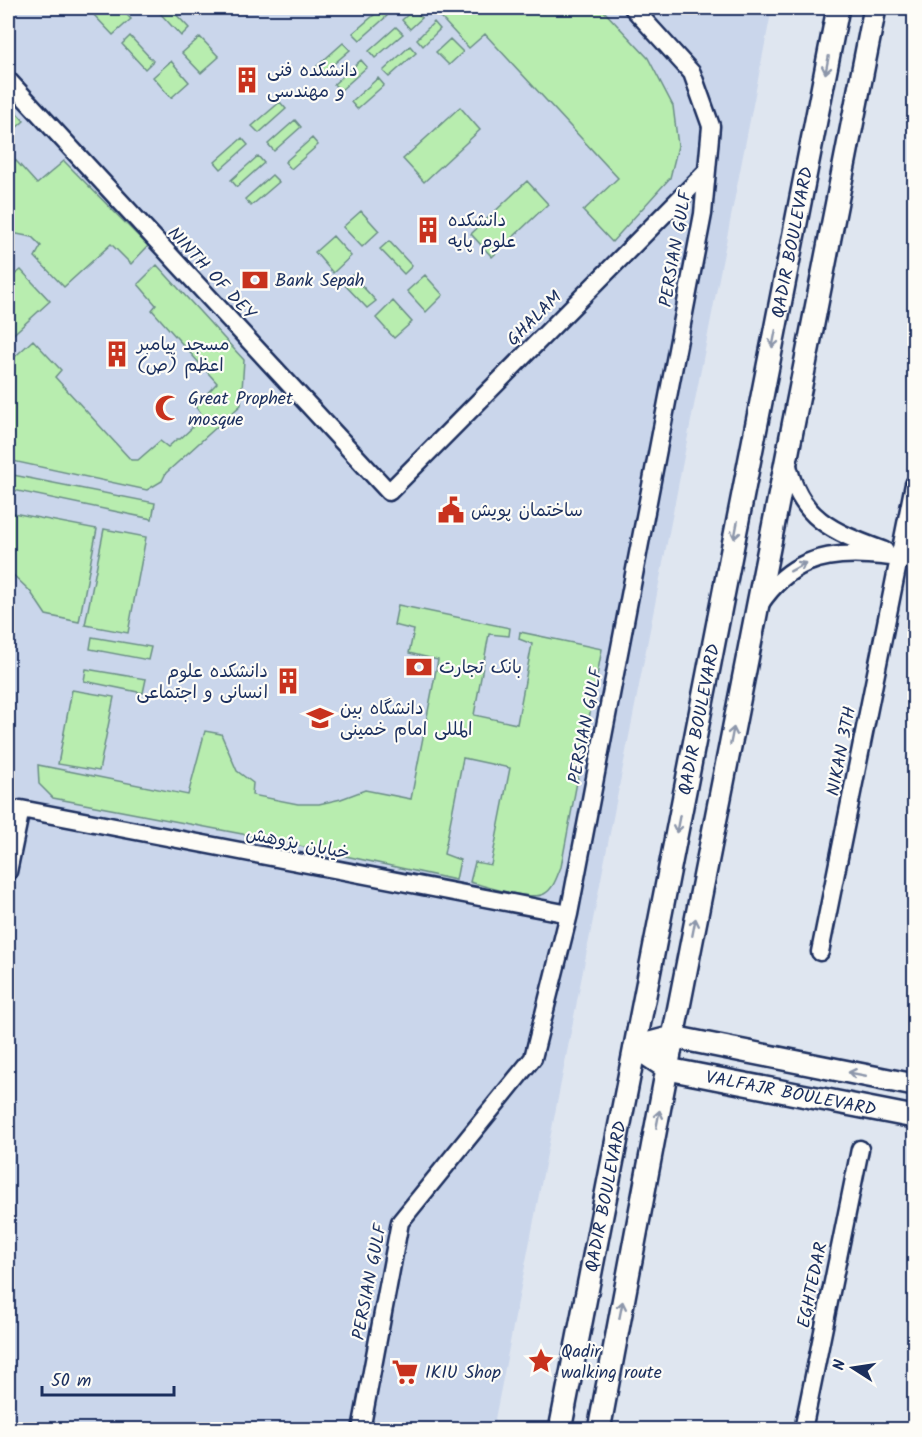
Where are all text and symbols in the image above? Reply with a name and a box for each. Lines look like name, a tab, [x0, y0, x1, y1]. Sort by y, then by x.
one-way arrow	[821, 55, 832, 74]
place label: دانشکده فنی و مهندسی	[267, 57, 358, 107]
building icon: دانشکده فنی و مهندسی	[232, 65, 262, 95]
street label: QADIR BOULEVARD	[765, 164, 823, 321]
street label: PERSIAN GULF	[652, 187, 701, 310]
place label: دانشکده علوم پایه	[448, 207, 516, 257]
building icon: دانشکده علوم پایه	[413, 215, 443, 245]
street label: NINTH OF DEY	[160, 221, 263, 328]
bank icon: Bank Sepah	[240, 265, 270, 295]
place label: Bank Sepah	[275, 267, 365, 296]
street label: GHALAM	[500, 284, 570, 354]
one-way arrow	[768, 328, 779, 348]
place label: مسجد پیامبر اعظم (ص)	[135, 331, 229, 381]
building icon: مسجد پیامبر اعظم (ص)	[102, 339, 132, 369]
place label: Great Prophet mosque	[188, 385, 294, 435]
mosque icon: Great Prophet mosque	[153, 393, 183, 423]
public building icon: ساختمان پویش	[436, 495, 466, 525]
place label: ساختمان پویش	[471, 497, 583, 526]
one-way arrow	[730, 520, 741, 539]
one-way arrow	[789, 561, 806, 573]
street label: QADIR BOULEVARD	[671, 641, 729, 798]
bank icon: بانک تجارت	[404, 652, 434, 682]
place label: بانک تجارت	[439, 654, 522, 683]
place label: دانشکده علوم انسانی و اجتماعی	[136, 658, 268, 708]
street label: PERSIAN GULF	[561, 664, 612, 787]
building icon: دانشکده علوم انسانی و اجتماعی	[273, 666, 303, 696]
place label: دانشگاه بین المللی امام خمینی	[340, 695, 473, 745]
school or university icon: دانشگاه بین المللی امام خمینی	[305, 703, 335, 733]
street label: NIKAN 3TH	[820, 704, 865, 799]
one-way arrow	[727, 726, 738, 746]
one-way arrow	[672, 814, 683, 834]
street label: خیابان پژوهش	[243, 820, 352, 869]
one-way arrow	[689, 918, 701, 937]
street label: VALFAJR BOULEVARD	[703, 1064, 879, 1125]
one-way arrow	[848, 1068, 867, 1079]
one-way arrow	[653, 1109, 664, 1129]
street label: QADIR BOULEVARD	[578, 1118, 636, 1275]
street label: PERSIAN GULF	[345, 1220, 396, 1343]
street label: EGHTEDAR	[790, 1240, 837, 1331]
one-way arrow	[616, 1301, 627, 1321]
place label: Qadir walking route	[561, 1338, 662, 1388]
north arrow	[823, 1338, 883, 1398]
place icon: Qadir walking route	[526, 1346, 556, 1376]
supermarket icon: IKIU Shop	[390, 1357, 420, 1387]
text: N	[827, 1358, 853, 1373]
scale bar	[42, 1359, 174, 1397]
place label: IKIU Shop	[425, 1359, 501, 1388]
text: 50 m	[51, 1367, 91, 1396]

